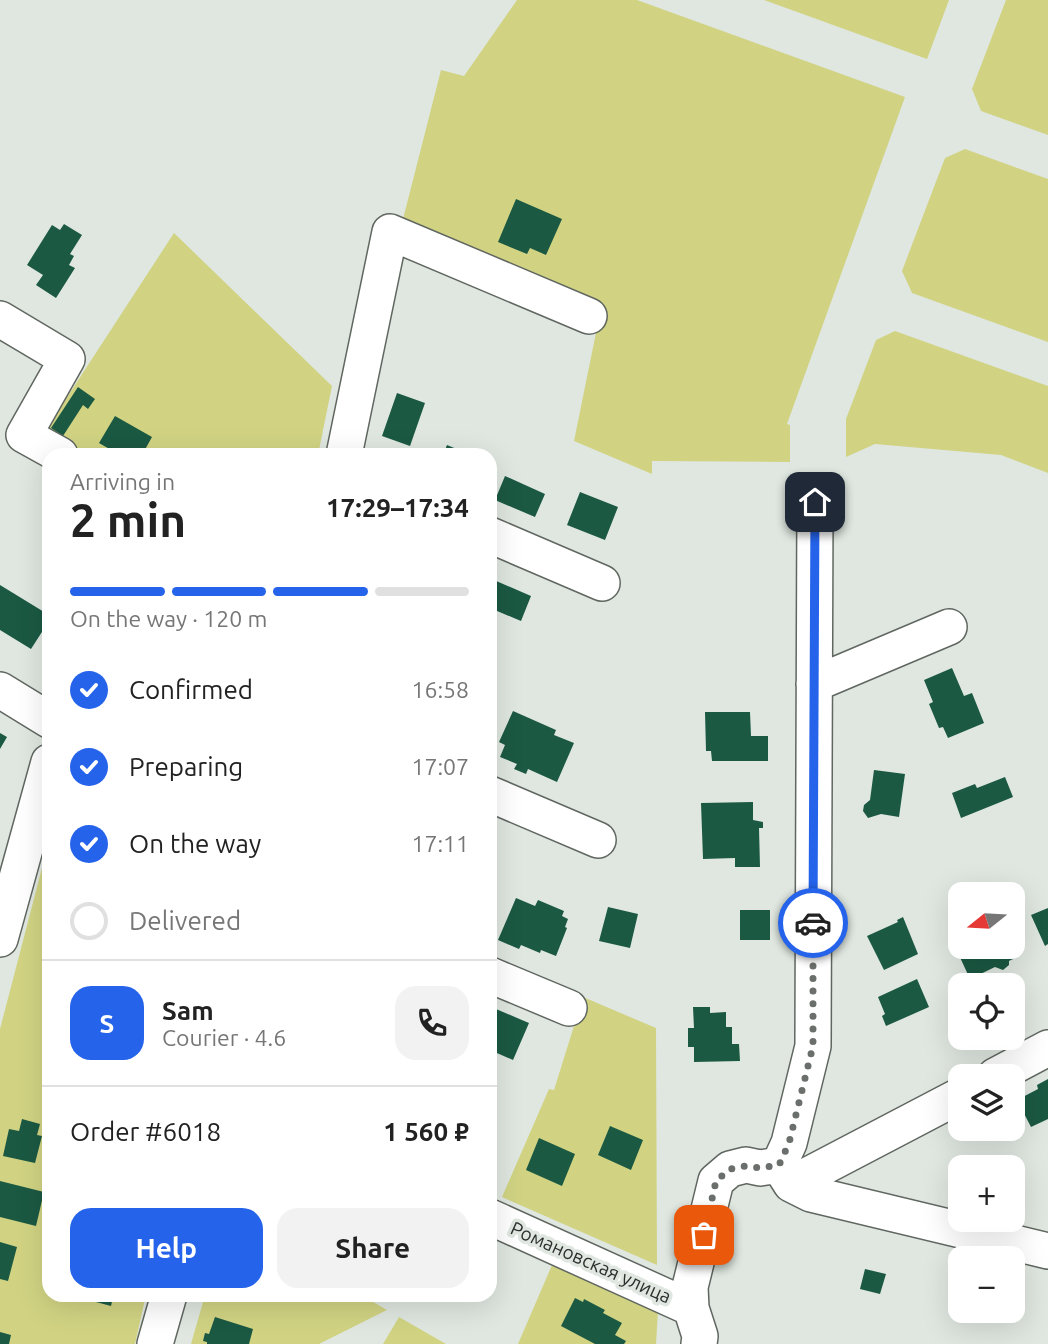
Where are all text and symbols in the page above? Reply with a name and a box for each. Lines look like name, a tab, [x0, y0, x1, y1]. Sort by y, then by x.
text: Arriving in	[70, 469, 175, 494]
pin	[785, 472, 845, 532]
icon: home	[796, 483, 834, 521]
text: 17:29–17:34	[326, 493, 469, 522]
text: 2 min	[70, 494, 186, 546]
text: On the way · 120 m	[70, 606, 267, 631]
icon: check	[70, 671, 108, 709]
text: Confirmed	[129, 675, 253, 704]
text: 16:58	[411, 677, 469, 702]
icon: check	[70, 748, 108, 786]
text: Preparing	[129, 752, 243, 781]
text: 17:07	[411, 754, 469, 779]
icon: check	[70, 825, 108, 863]
text: On the way	[129, 829, 261, 858]
text: 17:11	[411, 831, 469, 856]
north arrow	[948, 882, 1026, 959]
map controls	[948, 882, 1025, 1323]
courier	[778, 888, 848, 958]
icon: car	[794, 904, 832, 942]
text: Delivered	[129, 906, 241, 935]
button: locate	[948, 973, 1025, 1050]
button: phone	[395, 986, 469, 1060]
text: Sam	[162, 996, 214, 1025]
text: S	[100, 1009, 114, 1038]
text: Courier · 4.6	[162, 1025, 286, 1050]
button: layers	[948, 1064, 1025, 1141]
text: Order #6018	[70, 1117, 221, 1146]
text: 1 560 ₽	[383, 1117, 469, 1146]
button: +	[948, 1155, 1025, 1232]
pin	[674, 1205, 734, 1265]
button: Help	[70, 1208, 263, 1288]
button: Share	[277, 1208, 469, 1288]
icon: bag	[685, 1216, 723, 1254]
street label: Романовская улица	[507, 1217, 675, 1307]
button: −	[948, 1246, 1025, 1323]

